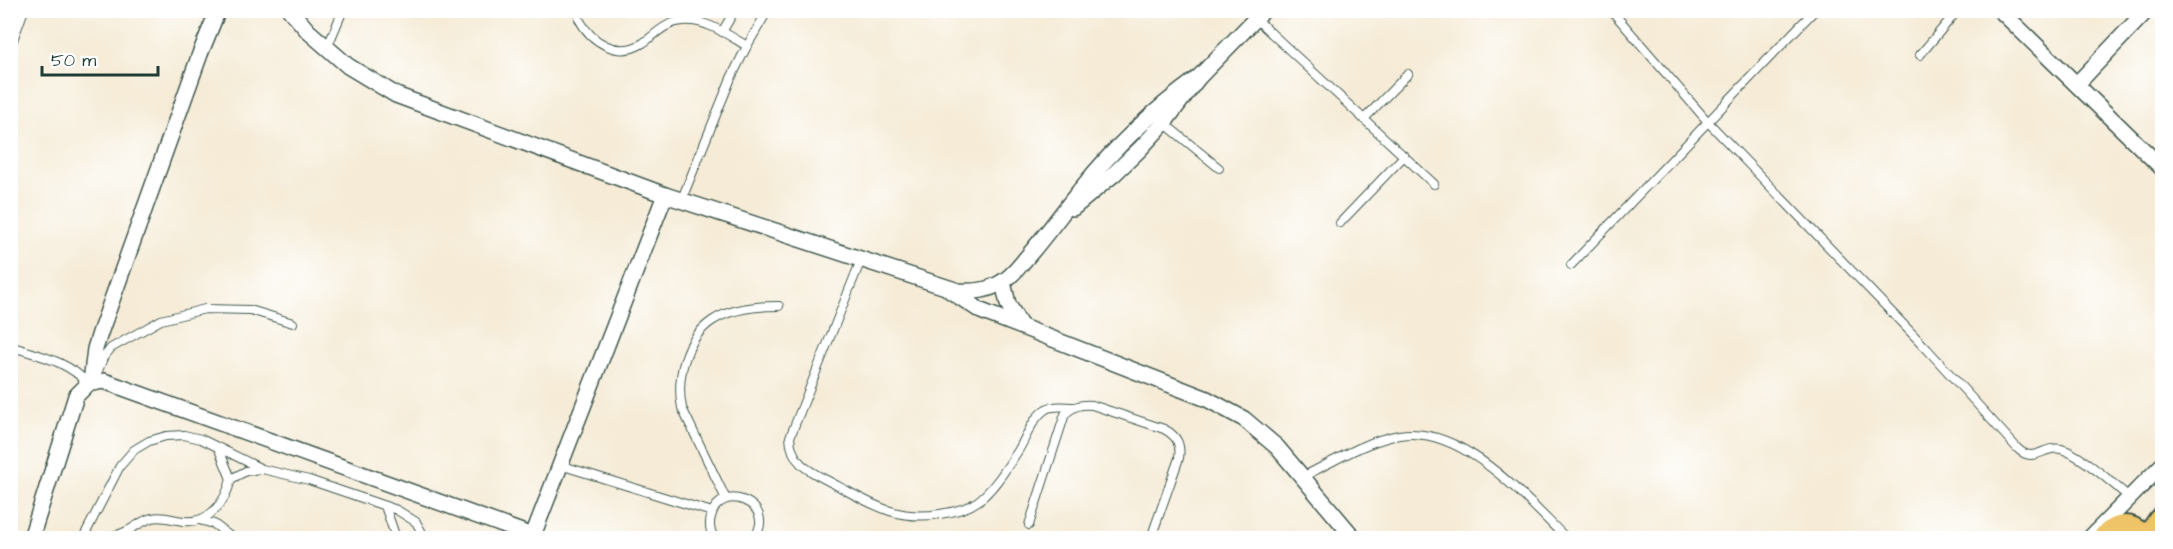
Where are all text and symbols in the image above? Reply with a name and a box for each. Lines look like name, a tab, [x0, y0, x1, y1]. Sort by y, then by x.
scale bar	[42, 39, 158, 77]
text: 50 m	[51, 48, 96, 73]

